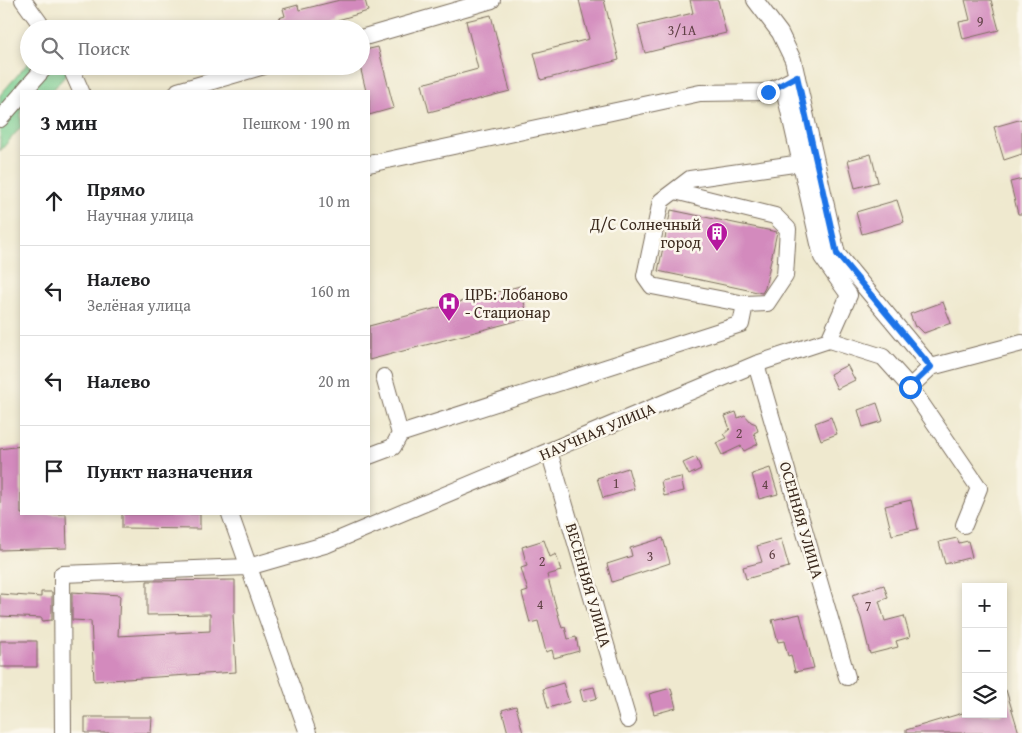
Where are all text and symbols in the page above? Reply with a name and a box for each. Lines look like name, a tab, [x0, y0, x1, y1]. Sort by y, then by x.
house number: 9	[977, 11, 984, 31]
search box	[20, 20, 370, 75]
house number: 3/1А	[668, 20, 697, 40]
icon: search	[38, 34, 66, 62]
text: Поиск	[78, 34, 130, 62]
route end	[757, 81, 780, 104]
text: 3 мин	[40, 107, 97, 138]
text: Пешком · 190 m	[243, 111, 350, 135]
text: Прямо	[87, 175, 145, 203]
icon: ahead	[40, 187, 68, 215]
text: 10 m	[318, 189, 350, 213]
text: Научная улица	[87, 203, 194, 227]
place label: Д/С Солнечный город	[589, 212, 701, 254]
building icon: Д/С Солнечный город	[705, 221, 729, 252]
text: Налево	[87, 265, 150, 293]
icon: left	[40, 277, 68, 305]
text: 160 m	[310, 279, 350, 303]
place label: ЦРБ: Лобаново - Стационар	[465, 282, 568, 324]
hospital icon: ЦРБ: Лобаново - Стационар	[437, 291, 461, 322]
text: Зелёная улица	[87, 293, 191, 317]
icon: left	[40, 367, 68, 395]
text: Налево	[87, 367, 150, 395]
text: 20 m	[318, 369, 350, 393]
route start	[899, 376, 922, 399]
street label: НАУЧНАЯ УЛИЦА	[535, 396, 659, 466]
house number: 2	[736, 423, 742, 443]
icon: arrive	[40, 457, 68, 485]
text: Пункт назначения	[87, 457, 253, 485]
street label: ОСЕННЯЯ УЛИЦА	[774, 459, 830, 582]
house number: 1	[613, 473, 619, 493]
house number: 4	[762, 474, 769, 494]
street label: ВЕСЕННЯЯ УЛИЦА	[560, 520, 618, 650]
house number: 6	[769, 544, 776, 564]
house number: 3	[647, 546, 653, 566]
house number: 2	[539, 551, 545, 571]
map controls	[962, 583, 1007, 718]
button: +	[962, 583, 1007, 628]
house number: 4	[537, 594, 544, 614]
house number: 7	[865, 596, 872, 616]
button: −	[962, 628, 1007, 673]
button: layers	[962, 673, 1007, 718]

